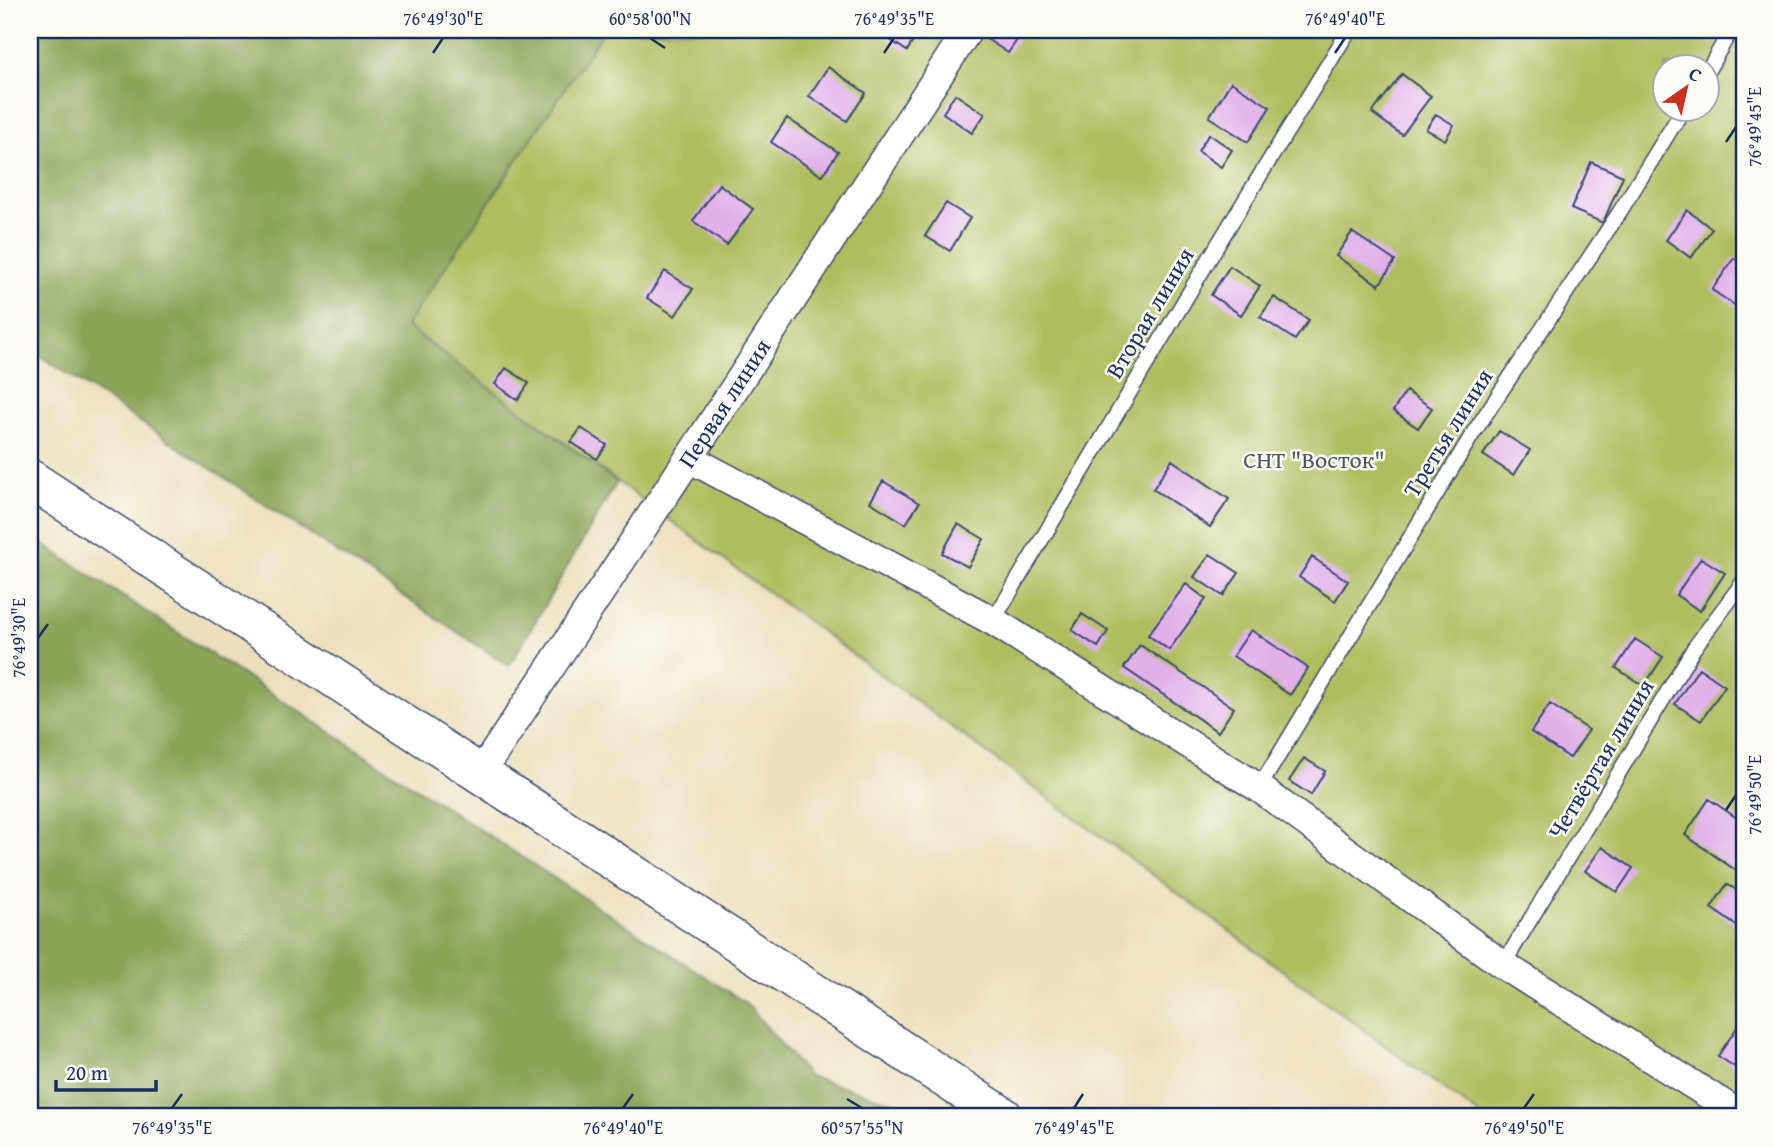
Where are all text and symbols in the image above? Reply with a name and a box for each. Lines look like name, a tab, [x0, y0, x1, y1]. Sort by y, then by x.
text: 76°49'30"E	[403, 5, 483, 32]
text: 60°58'00"N	[609, 5, 692, 32]
text: 76°49'35"E	[854, 5, 934, 32]
text: 76°49'40"E	[1305, 5, 1385, 32]
north arrow	[1652, 52, 1722, 122]
text: С	[1683, 59, 1708, 89]
text: 76°49'45"E	[1741, 87, 1768, 167]
street label: Вторая линия	[1097, 241, 1202, 385]
street label: Первая линия	[669, 332, 779, 475]
street label: Третья линия	[1394, 362, 1501, 504]
park label: СНТ "Восток"	[1243, 442, 1385, 477]
text: 76°49'30"E	[5, 598, 32, 678]
street label: Четвёртая линия	[1539, 672, 1662, 846]
text: 76°49'50"E	[1741, 755, 1768, 835]
scale bar	[56, 1049, 156, 1093]
text: 20 m	[66, 1057, 108, 1088]
text: 76°49'35"E	[132, 1114, 212, 1141]
text: 76°49'40"E	[583, 1114, 663, 1141]
text: 60°57'55"N	[821, 1114, 904, 1141]
text: 76°49'45"E	[1034, 1114, 1114, 1141]
text: 76°49'50"E	[1484, 1114, 1564, 1141]

